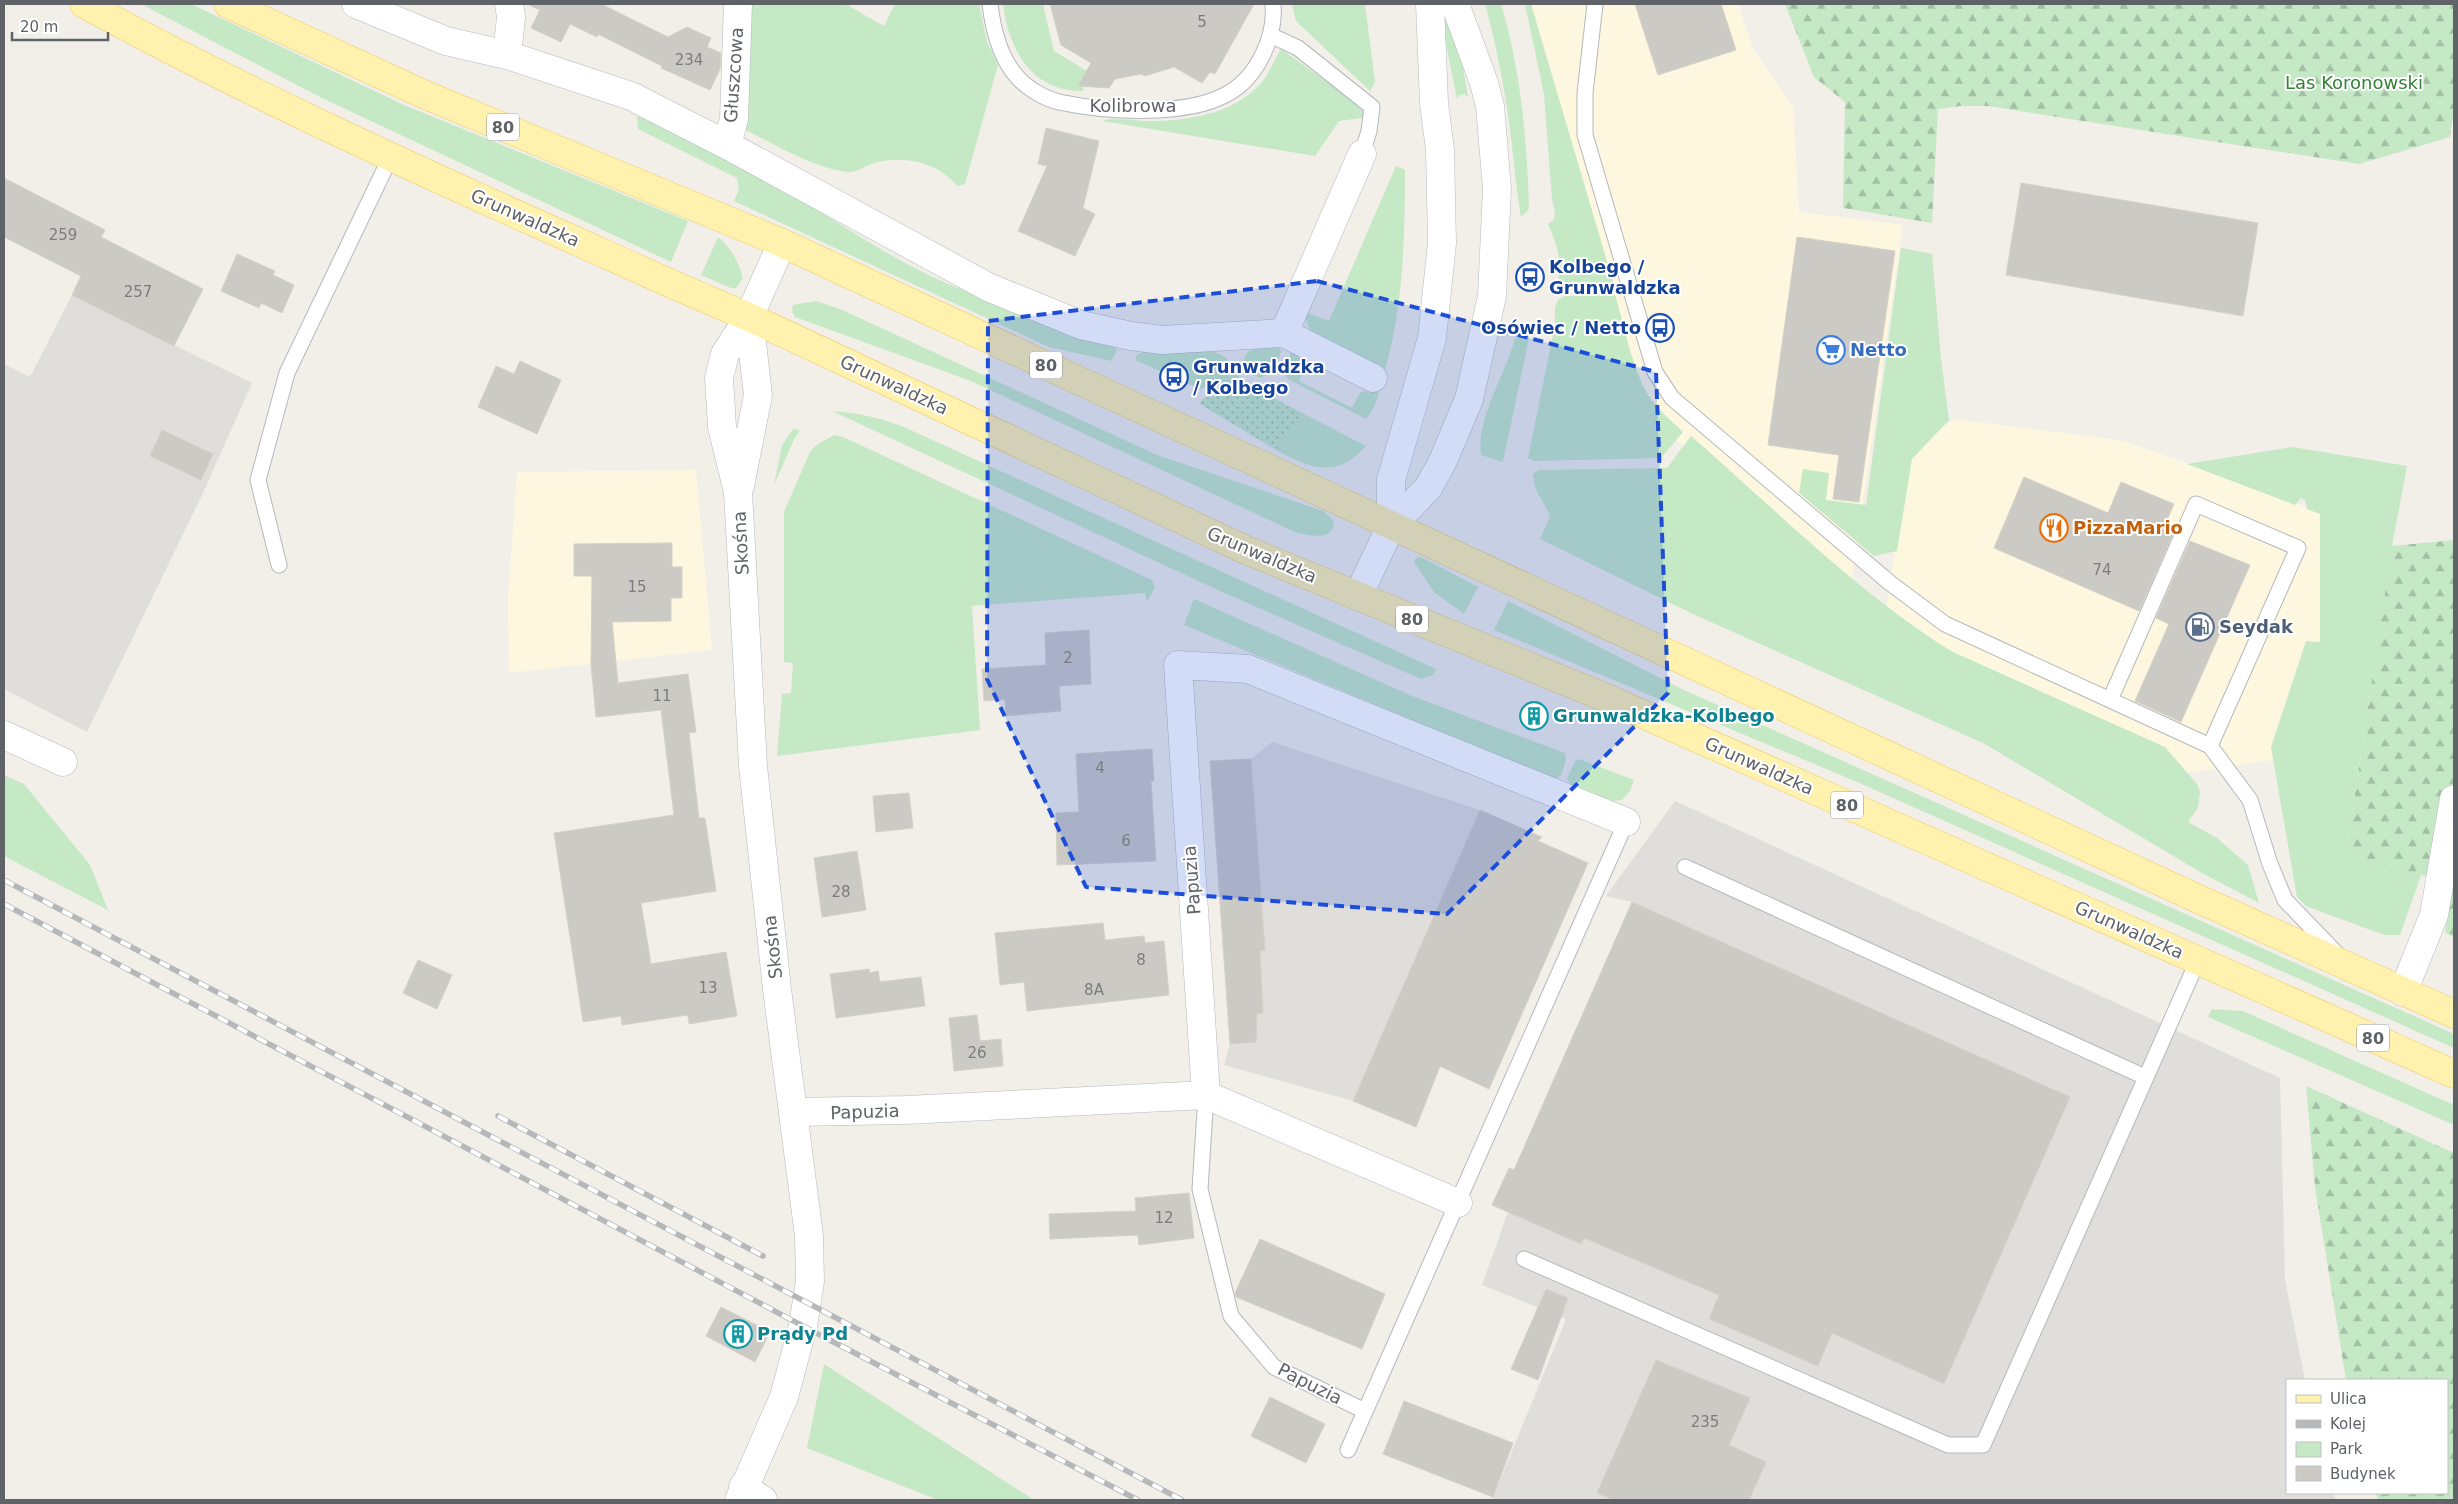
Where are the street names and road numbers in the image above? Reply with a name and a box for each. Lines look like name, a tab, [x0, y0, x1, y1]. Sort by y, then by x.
street label: Głuszcowa	[720, 26, 747, 124]
street label: Kolibrowa	[1089, 95, 1177, 116]
road number: 80	[487, 114, 519, 140]
street label: Grunwaldzka	[468, 184, 583, 251]
street label: Grunwaldzka	[837, 350, 952, 419]
road number: 80	[1030, 352, 1062, 378]
street label: Skośna	[728, 510, 753, 576]
street label: Grunwaldzka	[1204, 522, 1320, 587]
road number: 80	[1396, 606, 1428, 632]
street label: Grunwaldzka	[1702, 732, 1817, 799]
road number: 80	[1831, 792, 1863, 818]
street label: Papuzia	[1179, 845, 1204, 915]
street label: Grunwaldzka	[2072, 896, 2187, 963]
street label: Skośna	[759, 914, 786, 980]
road number: 80	[2357, 1024, 2389, 1052]
street label: Papuzia	[830, 1100, 900, 1123]
street label: Papuzia	[1275, 1358, 1346, 1409]

